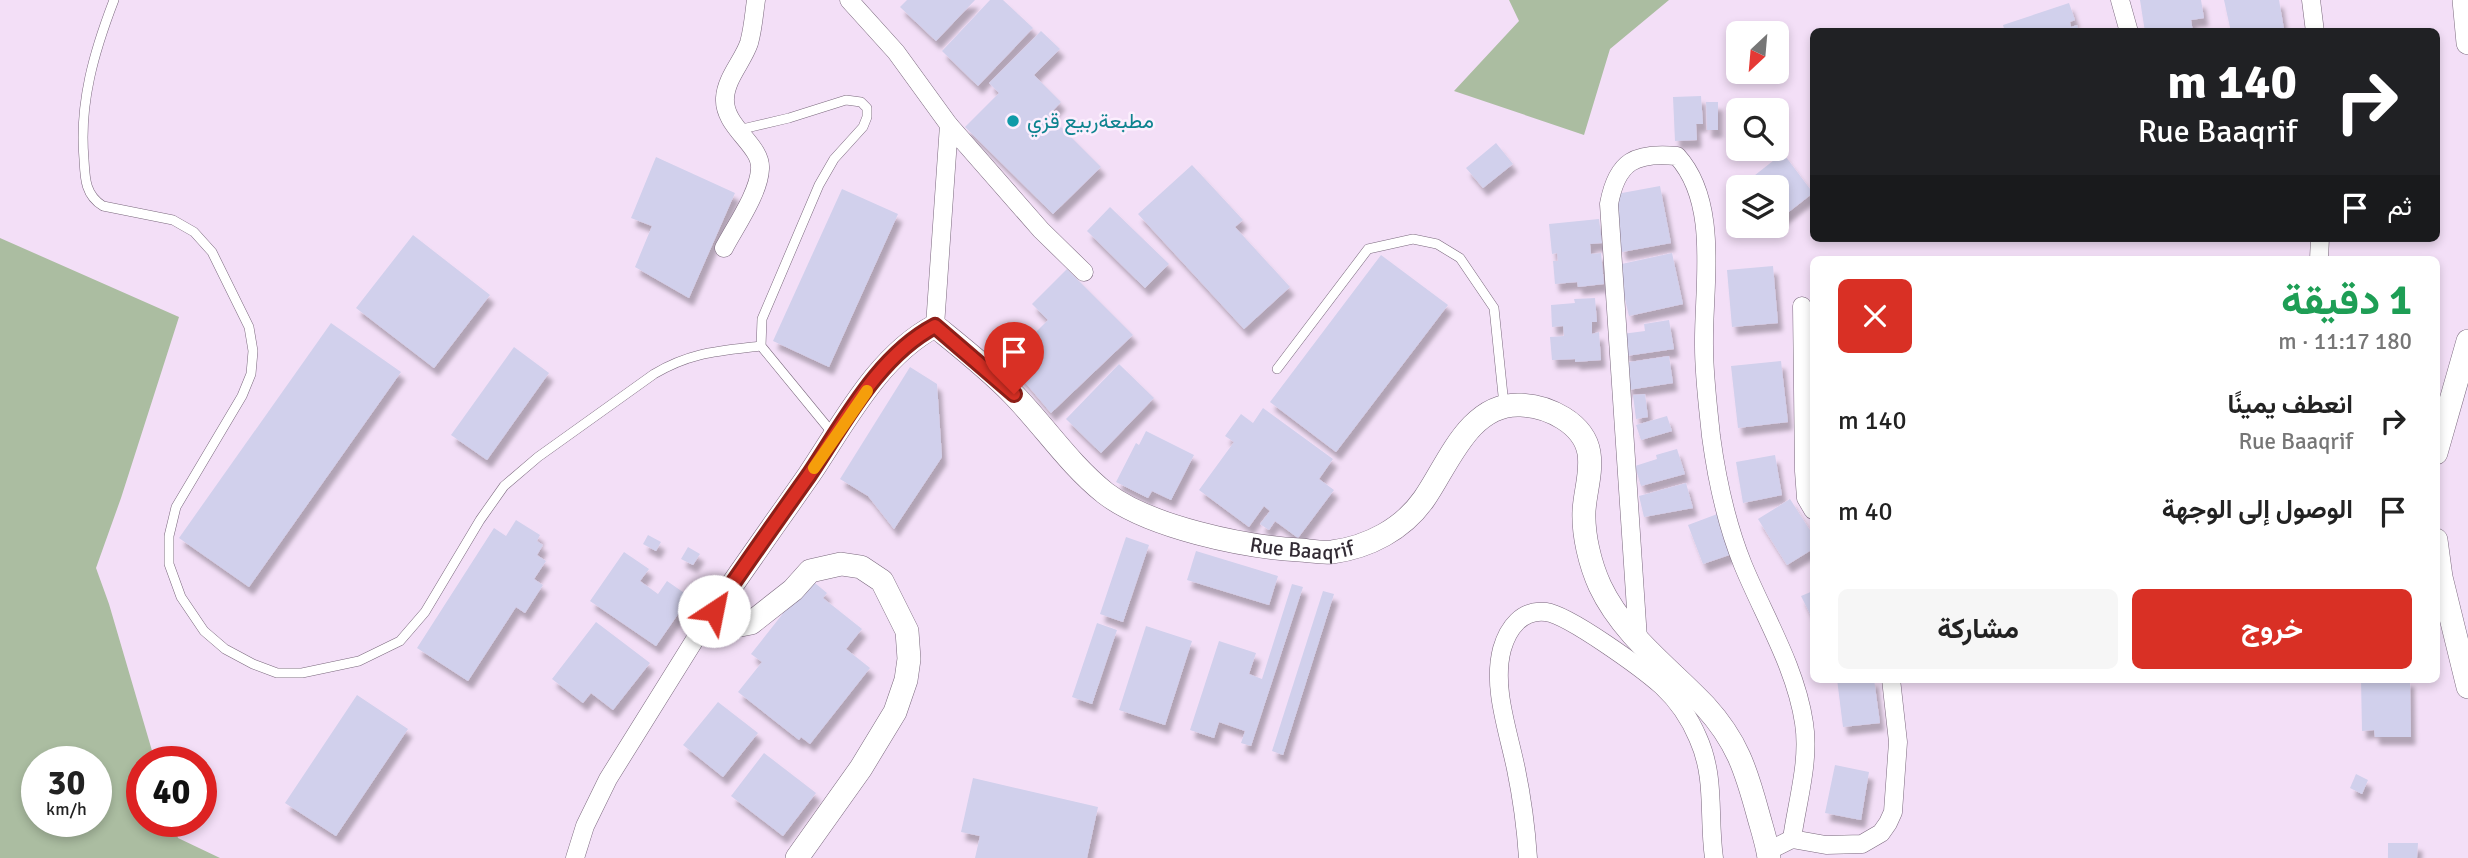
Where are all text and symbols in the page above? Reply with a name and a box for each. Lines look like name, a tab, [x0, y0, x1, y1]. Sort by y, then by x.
north arrow	[1726, 21, 1788, 84]
map controls	[1726, 21, 1789, 238]
text: 140 m	[2167, 52, 2297, 112]
icon: right	[2321, 56, 2412, 147]
button: search	[1726, 98, 1789, 161]
place label: مطبعةربيع قزي	[1027, 108, 1154, 138]
text: Rue Baaqrif	[2138, 112, 2297, 151]
marker: مطبعةربيع قزي	[1005, 113, 1021, 129]
button: layers	[1726, 175, 1789, 238]
icon: arrive	[2336, 189, 2374, 227]
text: ثم	[2388, 191, 2412, 223]
text: 1 دقيقة	[2281, 275, 2412, 326]
button: close	[1838, 279, 1912, 353]
pin	[984, 322, 1044, 394]
text: 180 m · 11:17	[2278, 327, 2412, 356]
icon: arrive	[995, 333, 1033, 371]
text: انعطف يمينًا	[2227, 389, 2353, 421]
icon: right	[2374, 402, 2412, 440]
text: 140 m	[1838, 405, 1907, 437]
text: Rue Baaqrif	[2239, 427, 2353, 456]
icon: arrive	[2374, 493, 2412, 531]
text: الوصول إلى الوجهة	[2162, 494, 2353, 526]
text: 40 m	[1838, 496, 1893, 528]
street label: Rue Baaqrif	[1248, 531, 1358, 565]
position arrow	[677, 574, 751, 648]
button: مشاركة	[1838, 589, 2118, 669]
button: خروج	[2132, 589, 2412, 669]
speed limit sign: 40	[126, 746, 217, 837]
text: 30	[48, 761, 85, 804]
text: km/h	[46, 798, 87, 820]

